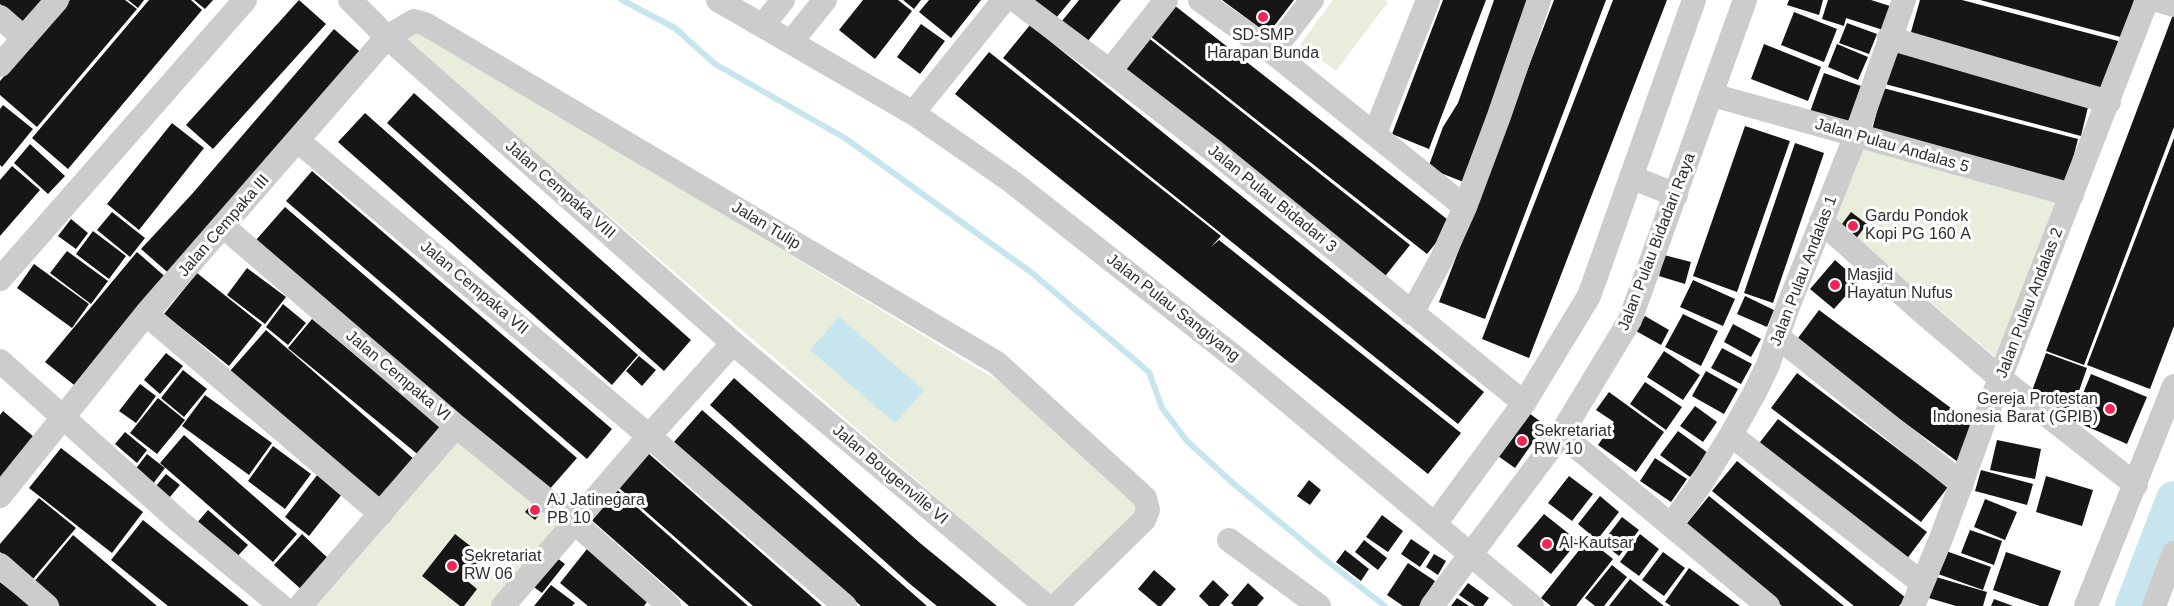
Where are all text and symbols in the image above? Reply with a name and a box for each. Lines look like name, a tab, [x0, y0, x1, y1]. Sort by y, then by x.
marker: SD-SMP Harapan Bunda	[1256, 10, 1270, 24]
place label: SD-SMP Harapan Bunda	[1207, 26, 1319, 64]
street label: Jalan Pulau Andalas 5	[1813, 115, 1971, 177]
street label: Jalan Cempaka VIII	[501, 137, 619, 243]
street label: Jalan Pulau Bidadari 3	[1204, 141, 1340, 257]
street label: Jalan Pulau Bidadari Raya	[1614, 151, 1700, 333]
street label: Jalan Cempaka III	[174, 171, 274, 281]
street label: Jalan Pulau Andalas 1	[1767, 193, 1841, 349]
street label: Jalan Tulip	[728, 198, 804, 254]
place label: Gardu Pondok Kopi PG 160 A	[1865, 207, 1971, 245]
marker: Gardu Pondok Kopi PG 160 A	[1846, 219, 1860, 233]
street label: Jalan Pulau Andalas 2	[1993, 225, 2067, 381]
street label: Jalan Cempaka VII	[416, 237, 532, 339]
street label: Jalan Pulau Sangiyang	[1103, 250, 1243, 366]
place label: Masjid Hayatun Nufus	[1847, 266, 1953, 304]
marker: Masjid Hayatun Nufus	[1828, 278, 1842, 292]
street label: Jalan Cempaka VI	[342, 327, 454, 425]
place label: Gereja Protestan Indonesia Barat (GPIB)	[1933, 390, 2098, 428]
marker: Gereja Protestan Indonesia Barat (GPIB)	[2103, 402, 2117, 416]
street label: Jalan Bougenville VI	[828, 421, 952, 529]
place label: Sekretariat RW 10	[1534, 422, 1611, 460]
marker: Sekretariat RW 10	[1515, 434, 1529, 448]
place label: AJ Jatinegara PB 10	[547, 491, 645, 529]
marker: AJ Jatinegara PB 10	[528, 503, 542, 517]
place label: Al-Kautsar	[1559, 534, 1634, 554]
marker: Al-Kautsar	[1540, 537, 1554, 551]
place label: Sekretariat RW 06	[464, 547, 541, 585]
marker: Sekretariat RW 06	[445, 559, 459, 573]

